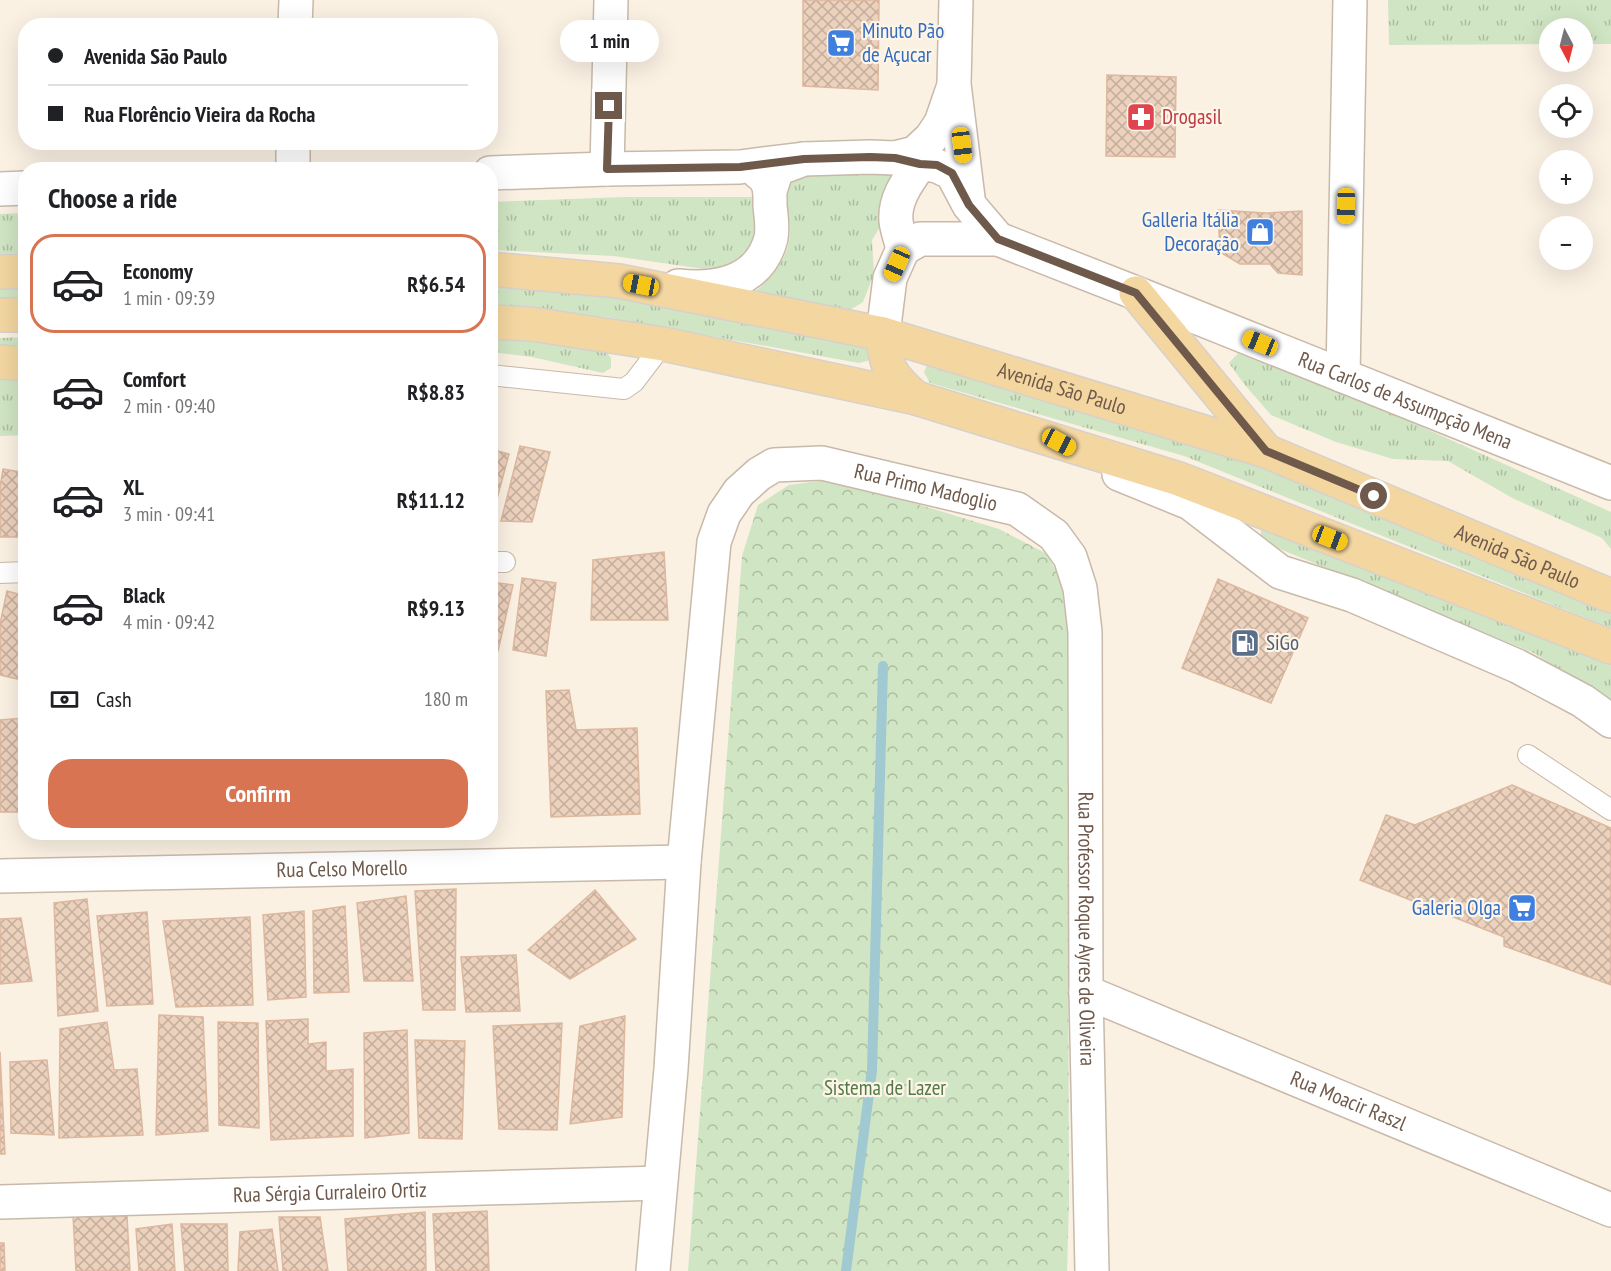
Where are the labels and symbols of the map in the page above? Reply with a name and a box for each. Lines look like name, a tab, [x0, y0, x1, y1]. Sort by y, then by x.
place label: Minuto Pão de Açucar	[862, 17, 944, 68]
north arrow	[1539, 18, 1593, 72]
callout: 1 min	[560, 19, 658, 61]
supermarket icon: Minuto Pão de Açucar	[825, 27, 857, 59]
route end	[595, 92, 622, 119]
pharmacy icon: Drogasil	[1125, 101, 1157, 133]
place label: Drogasil	[1162, 103, 1222, 130]
car	[951, 126, 973, 164]
car	[1337, 188, 1355, 224]
place label: Galleria Itália Decoração	[1142, 206, 1239, 257]
shop icon: Galleria Itália Decoração	[1244, 216, 1276, 248]
car	[881, 244, 913, 284]
car	[622, 273, 660, 297]
car	[1240, 328, 1280, 358]
street label: Rua Carlos de Assumpção Mena	[1294, 345, 1516, 455]
street label: Avenida São Paulo	[994, 356, 1130, 421]
car	[1039, 426, 1079, 458]
street label: Rua Primo Madoglio	[852, 457, 1000, 517]
route start	[1360, 482, 1387, 509]
street label: Avenida São Paulo	[1451, 518, 1584, 594]
car	[1310, 523, 1350, 553]
fuel station icon: SiGo	[1229, 627, 1261, 659]
place label: SiGo	[1266, 629, 1299, 656]
street label: Rua Professor Roque Ayres de Oliveira	[1072, 792, 1102, 1066]
street label: Rua Celso Morello	[276, 854, 408, 883]
supermarket icon: Galeria Olga	[1506, 892, 1538, 924]
place label: Galeria Olga	[1412, 894, 1501, 921]
street label: Rua Moacir Raszl	[1286, 1064, 1411, 1137]
park label: Sistema de Lazer	[824, 1074, 946, 1101]
street label: Rua Sérgia Curraleiro Ortiz	[233, 1176, 427, 1208]

